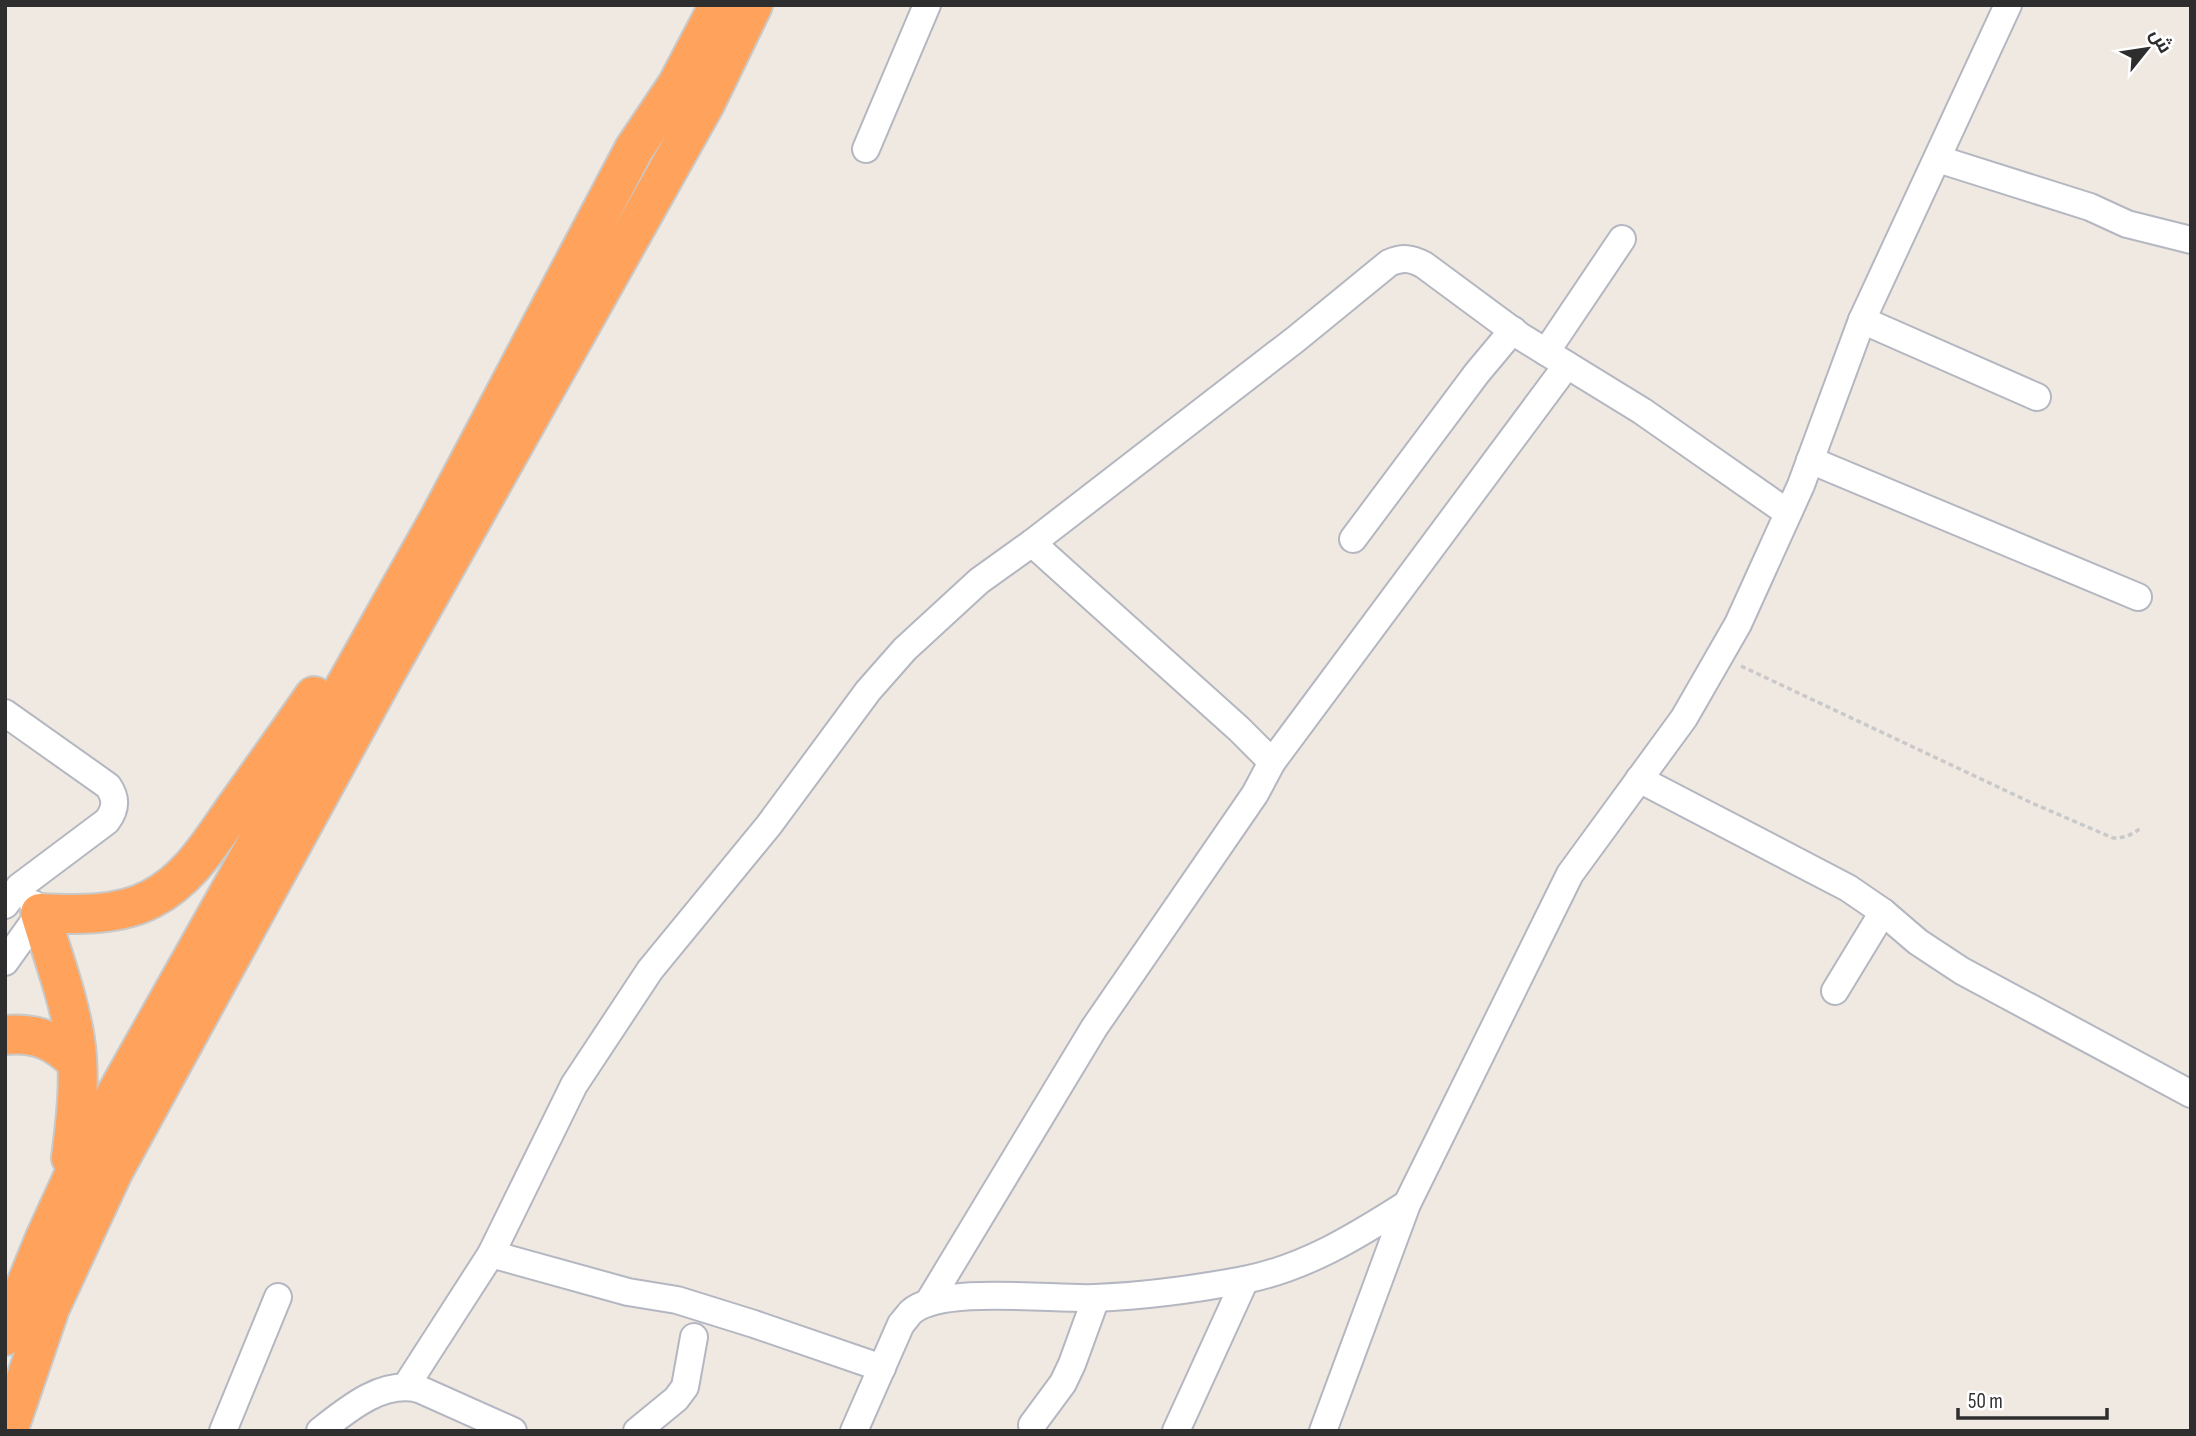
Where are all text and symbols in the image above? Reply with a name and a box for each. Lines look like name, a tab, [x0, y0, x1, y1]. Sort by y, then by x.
north arrow	[2112, 14, 2182, 84]
text: ش	[2144, 25, 2176, 58]
scale bar	[1958, 1376, 2107, 1420]
text: 50 m	[1968, 1389, 2003, 1414]

